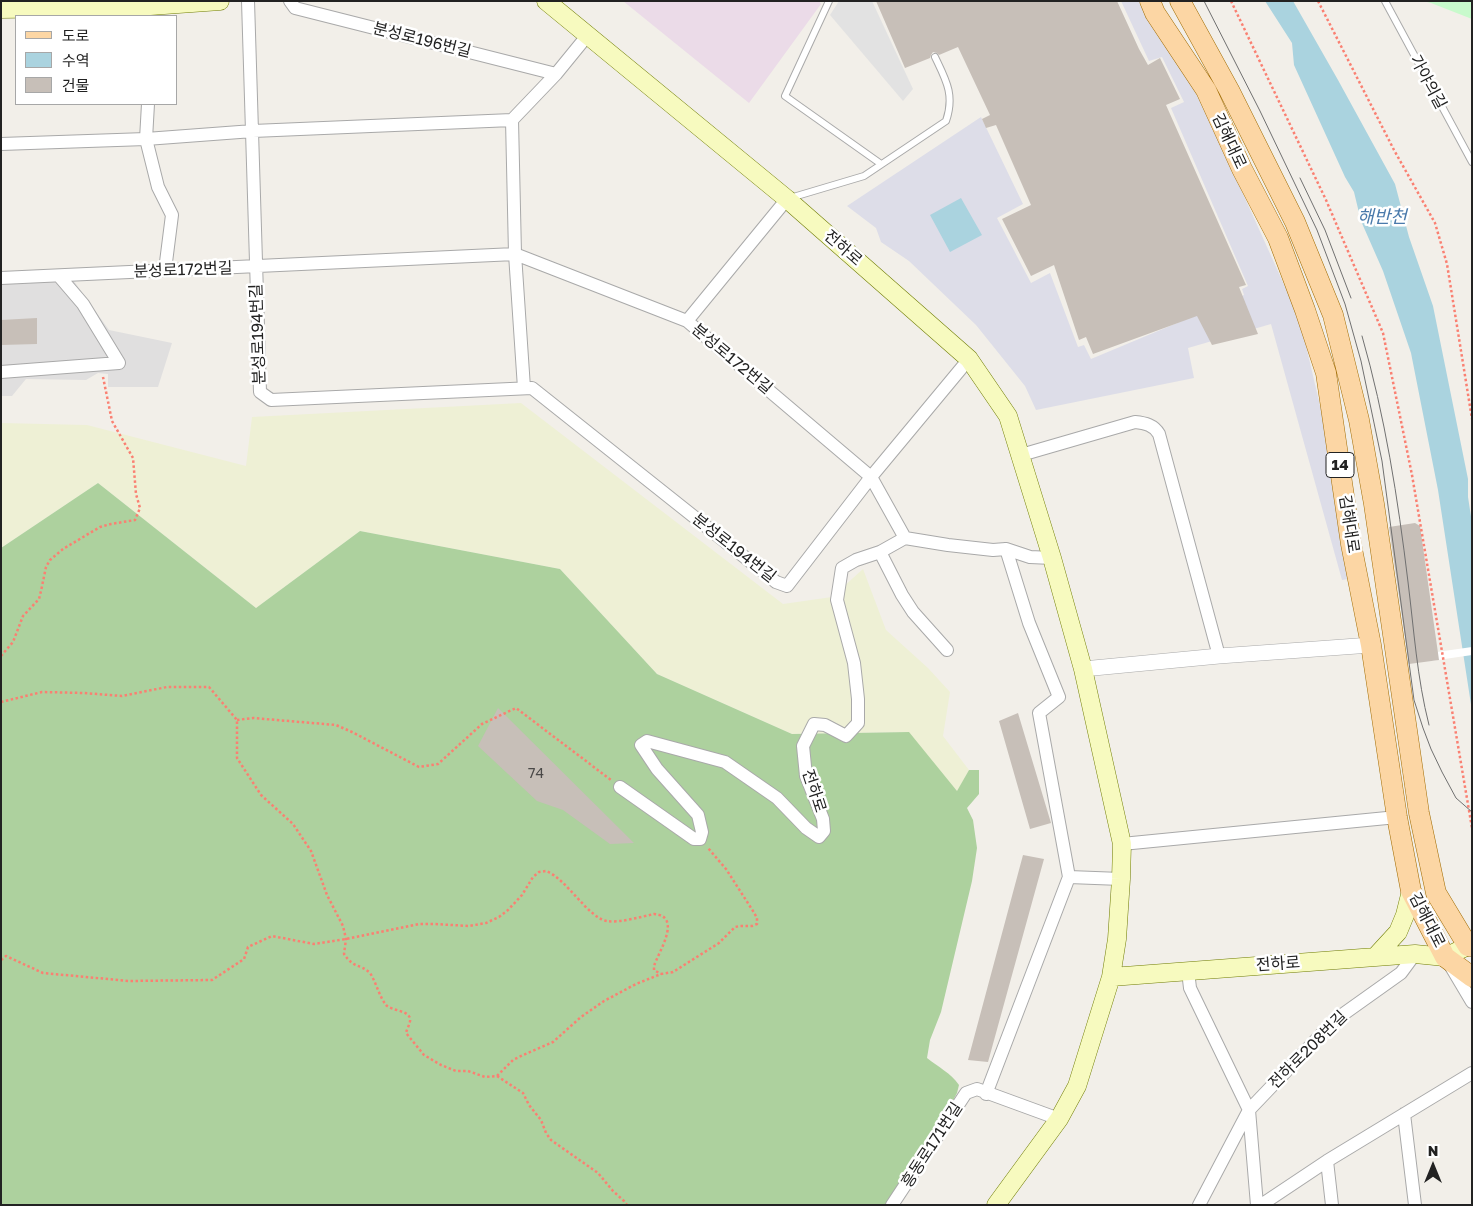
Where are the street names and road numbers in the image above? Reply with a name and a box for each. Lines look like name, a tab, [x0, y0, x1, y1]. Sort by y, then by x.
street label: 분성로196번길	[371, 19, 473, 61]
street label: 가야의길	[1406, 51, 1450, 113]
street label: 김해대로	[1208, 110, 1250, 172]
street label: 전하로	[820, 226, 866, 270]
street label: 분성로172번길	[133, 259, 233, 281]
street label: 분성로194번길	[247, 283, 269, 385]
street label: 분성로172번길	[688, 320, 776, 398]
road number: 14	[1326, 452, 1354, 478]
street label: 김해대로	[1335, 493, 1363, 555]
street label: 분성로194번길	[688, 509, 780, 587]
street label: 전하로	[798, 767, 830, 815]
street label: 김해대로	[1405, 889, 1449, 951]
street label: 전하로	[1255, 953, 1301, 975]
street label: 전하로208번길	[1265, 1007, 1351, 1093]
street label: 흥동로171번길	[897, 1099, 967, 1191]

